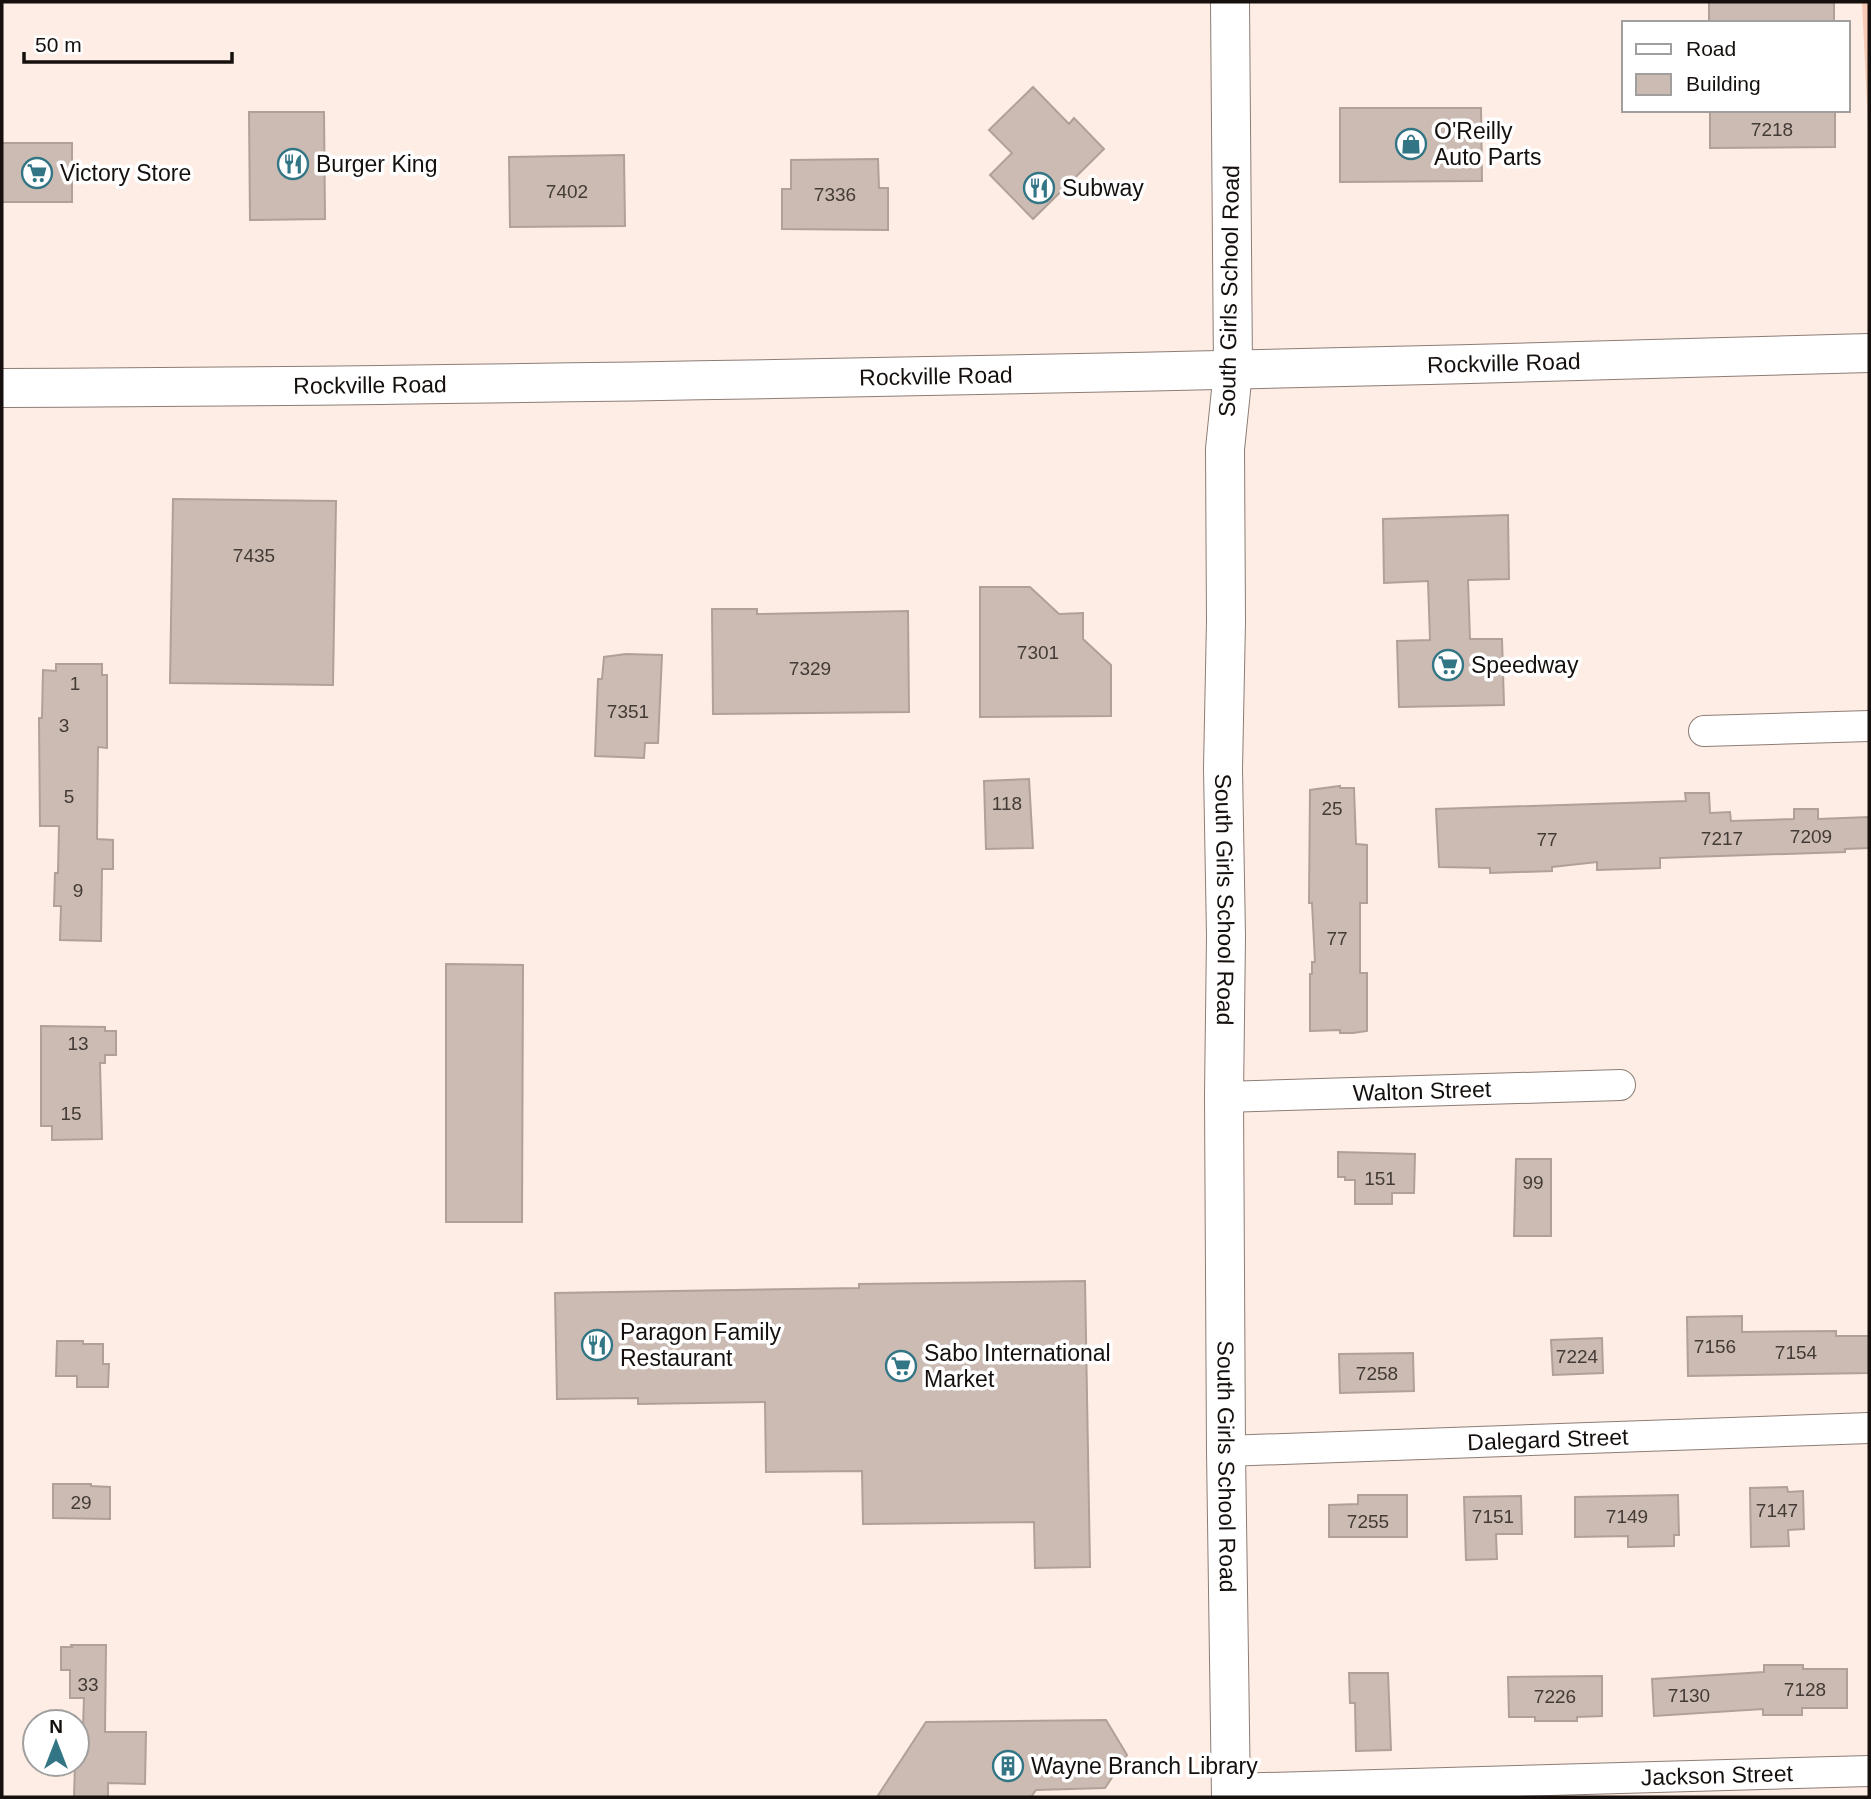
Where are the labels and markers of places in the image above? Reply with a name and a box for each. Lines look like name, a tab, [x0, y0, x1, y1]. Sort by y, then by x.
place label: O'Reilly Auto Parts	[1434, 118, 1541, 170]
shop icon: O'Reilly Auto Parts	[1394, 127, 1428, 161]
restaurant icon: Burger King	[276, 147, 310, 181]
place label: Burger King	[316, 151, 437, 177]
supermarket icon: Victory Store	[20, 156, 54, 190]
place label: Victory Store	[60, 160, 191, 186]
restaurant icon: Subway	[1022, 171, 1056, 205]
place label: Subway	[1062, 175, 1144, 201]
supermarket icon: Speedway	[1431, 648, 1465, 682]
place label: Speedway	[1471, 652, 1579, 678]
place label: Paragon Family Restaurant	[620, 1319, 782, 1371]
restaurant icon: Paragon Family Restaurant	[580, 1328, 614, 1362]
place label: Sabo International Market	[924, 1340, 1111, 1392]
supermarket icon: Sabo International Market	[884, 1349, 918, 1383]
building icon: Wayne Branch Library	[991, 1749, 1025, 1783]
place label: Wayne Branch Library	[1031, 1753, 1258, 1779]

